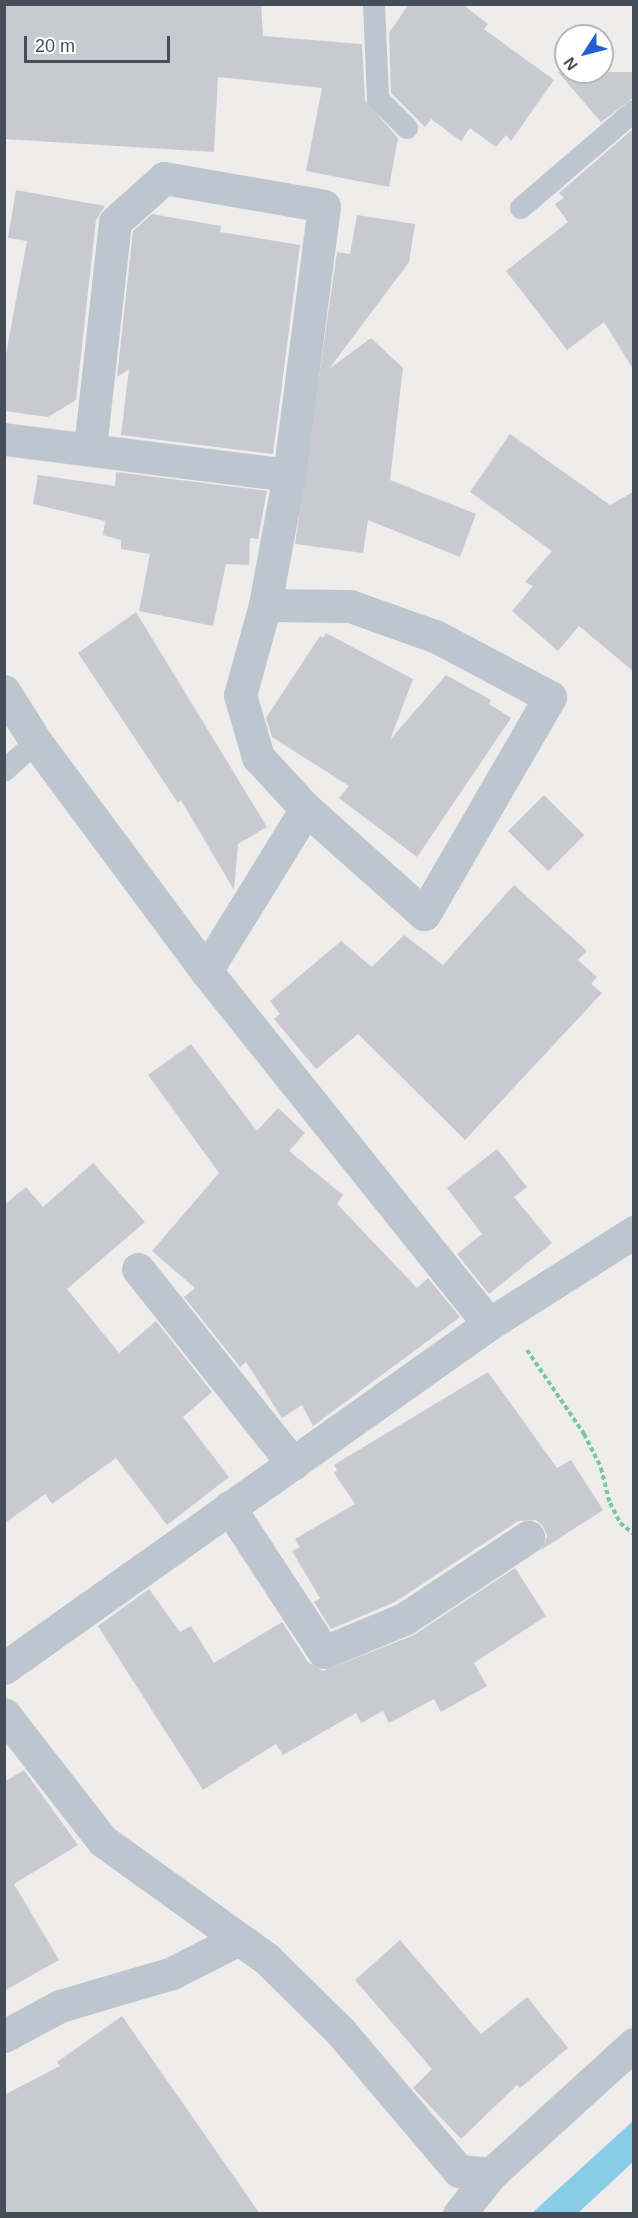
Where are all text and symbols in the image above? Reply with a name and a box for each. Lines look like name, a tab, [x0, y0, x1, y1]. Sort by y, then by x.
scale bar	[27, 24, 172, 62]
north arrow	[554, 24, 614, 84]
text: 20 m	[35, 36, 75, 56]
text: N	[560, 54, 581, 73]

